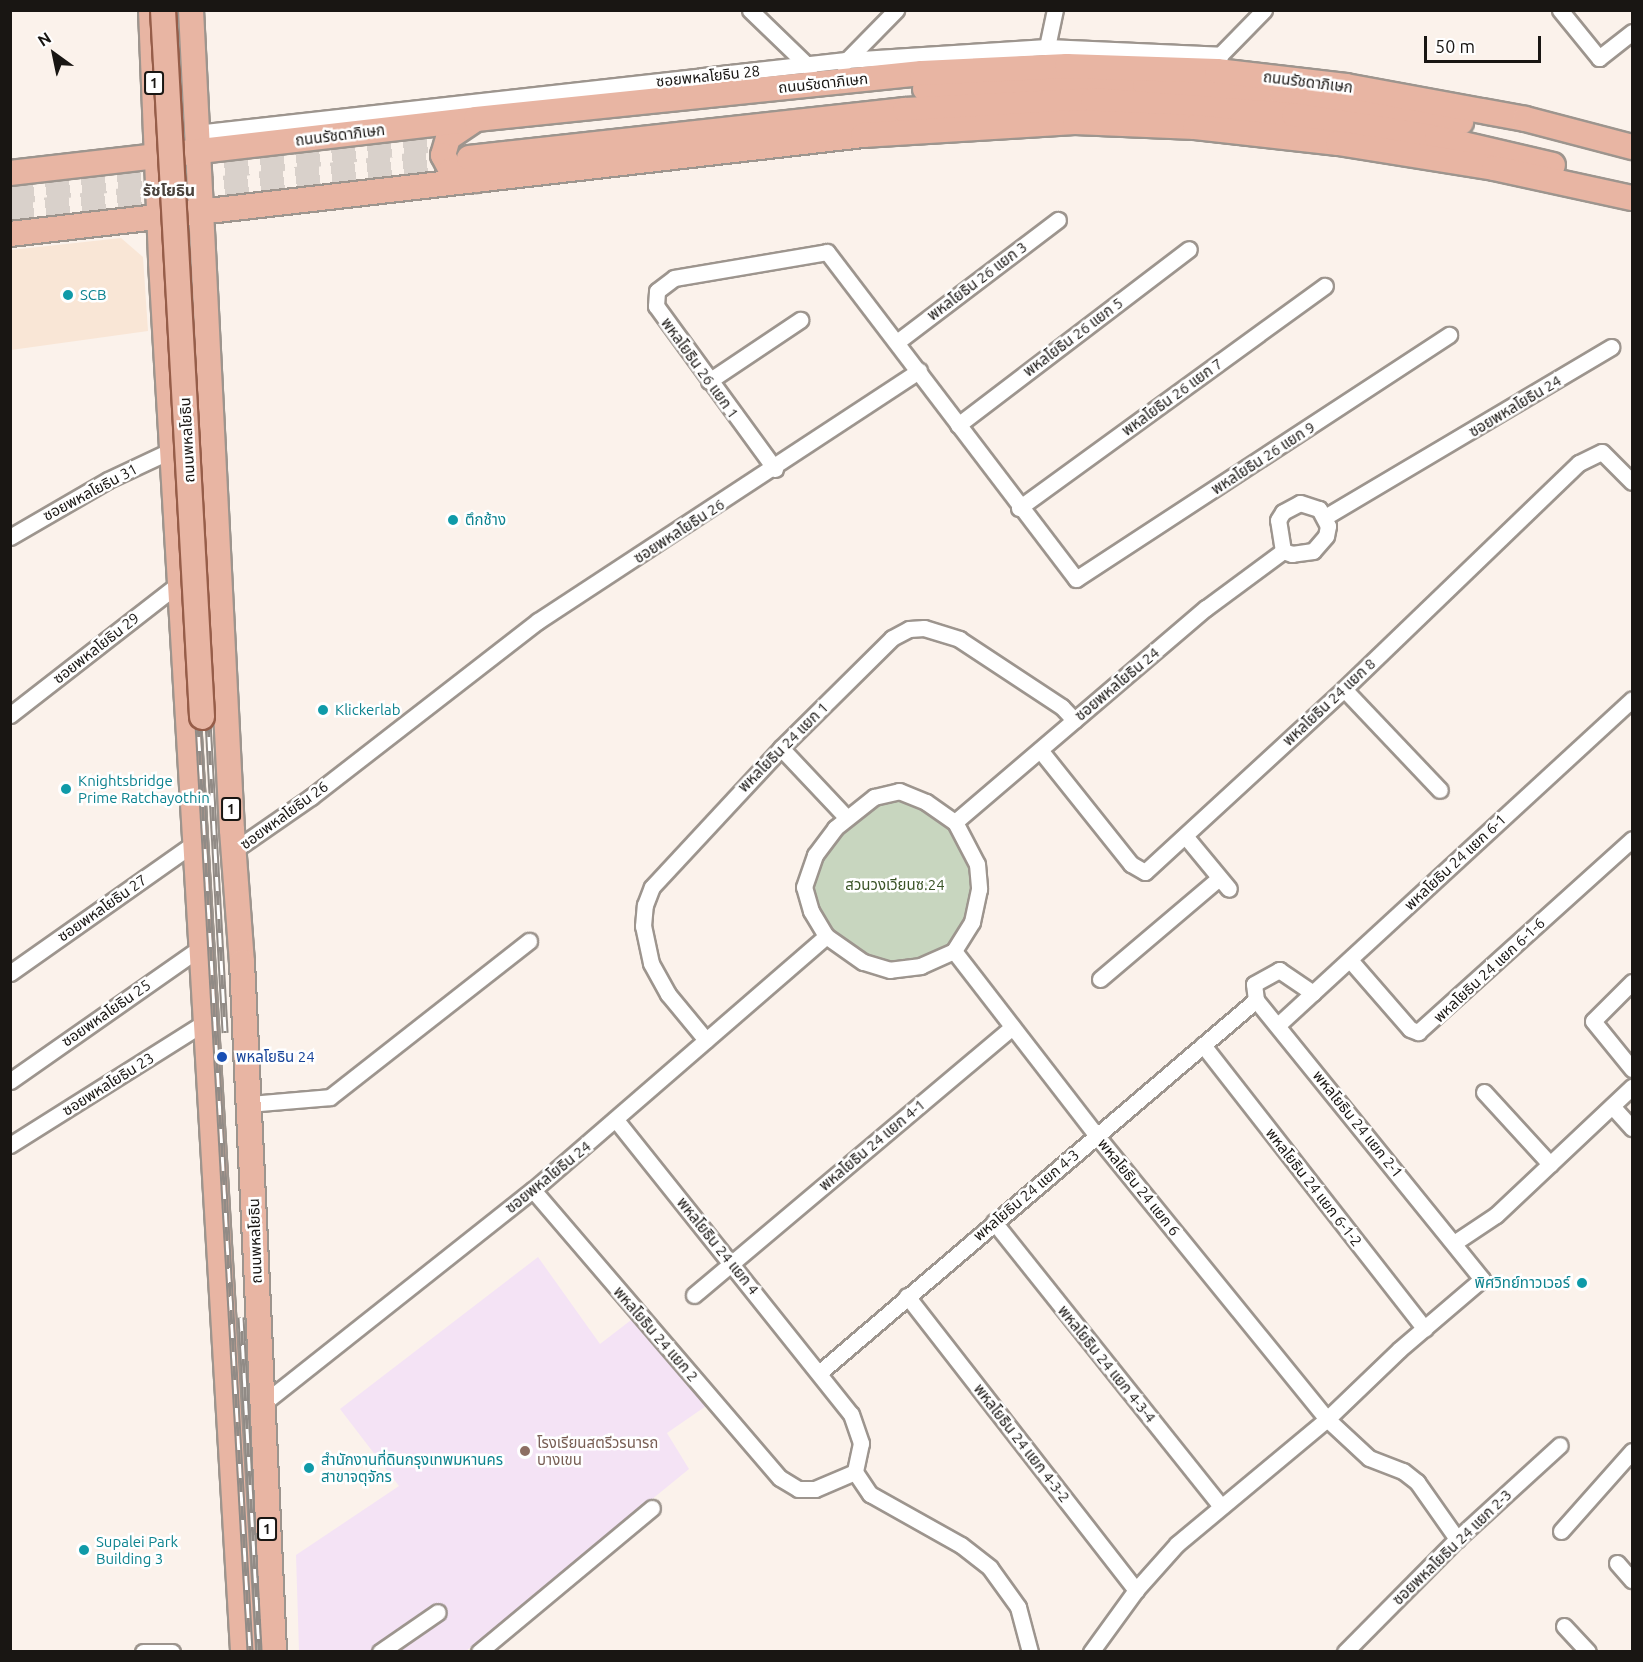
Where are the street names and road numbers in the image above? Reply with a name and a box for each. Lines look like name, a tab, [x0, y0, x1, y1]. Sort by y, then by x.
street label: ซอยพหลโยธิน 28	[655, 62, 761, 90]
street label: ถนนรัชดาภิเษก	[1262, 68, 1354, 96]
street label: ถนนรัชดาภิเษก	[777, 69, 869, 97]
road number: 1	[144, 72, 164, 94]
street label: ถนนรัชดาภิเษก	[294, 121, 386, 149]
street label: พหลโยธิน 26 แยก 3	[924, 238, 1030, 324]
street label: พหลโยธิน 26 แยก 5	[1020, 294, 1126, 380]
street label: พหลโยธิน 26 แยก 1	[657, 314, 743, 422]
street label: พหลโยธิน 26 แยก 7	[1118, 354, 1226, 440]
street label: ซอยพหลโยธิน 24	[1466, 371, 1564, 441]
street label: ถนนพหลโยธิน	[176, 397, 198, 483]
street label: พหลโยธิน 26 แยก 9	[1208, 418, 1318, 498]
street label: ซอยพหลโยธิน 31	[40, 460, 140, 524]
street label: ซอยพหลโยธิน 26	[630, 495, 728, 567]
street label: ซอยพหลโยธิน 29	[49, 609, 143, 687]
street label: ซอยพหลโยธิน 24	[1071, 644, 1163, 724]
street label: พหลโยธิน 24 แยก 8	[1279, 655, 1379, 749]
street label: พหลโยธิน 24 แยก 1	[734, 698, 832, 796]
street label: ซอยพหลโยธิน 26	[236, 777, 332, 853]
road number: 1	[220, 798, 242, 820]
street label: พหลโยธิน 24 แยก 6-1	[1400, 810, 1510, 914]
street label: ซอยพหลโยธิน 27	[54, 871, 150, 945]
street label: พหลโยธิน 24 แยก 6-1-6	[1430, 914, 1548, 1026]
street label: ซอยพหลโยธิน 25	[58, 976, 154, 1050]
street label: ซอยพหลโยธิน 23	[59, 1049, 157, 1119]
street label: พหลโยธิน 24 แยก 2-1	[1309, 1067, 1407, 1181]
street label: พหลโยธิน 24 แยก 4-1	[815, 1095, 929, 1195]
street label: พหลโยธิน 24 แยก 6-1-2	[1262, 1124, 1366, 1250]
street label: พหลโยธิน 24 แยก 6	[1094, 1135, 1184, 1239]
street label: ซอยพหลโยธิน 24	[502, 1137, 594, 1217]
street label: พหลโยธิน 24 แยก 4-3	[969, 1145, 1083, 1245]
street label: พหลโยธิน 24 แยก 4	[673, 1194, 763, 1298]
street label: ถนนพหลโยธิน	[245, 1198, 265, 1284]
street label: พหลโยธิน 24 แยก 2	[610, 1283, 702, 1385]
street label: พหลโยธิน 24 แยก 4-3-4	[1054, 1302, 1160, 1426]
street label: พหลโยธิน 24 แยก 4-3-2	[970, 1380, 1074, 1506]
street label: ซอยพหลโยธิน 24 แยก 2-3	[1389, 1485, 1515, 1609]
road number: 1	[256, 1518, 278, 1540]

